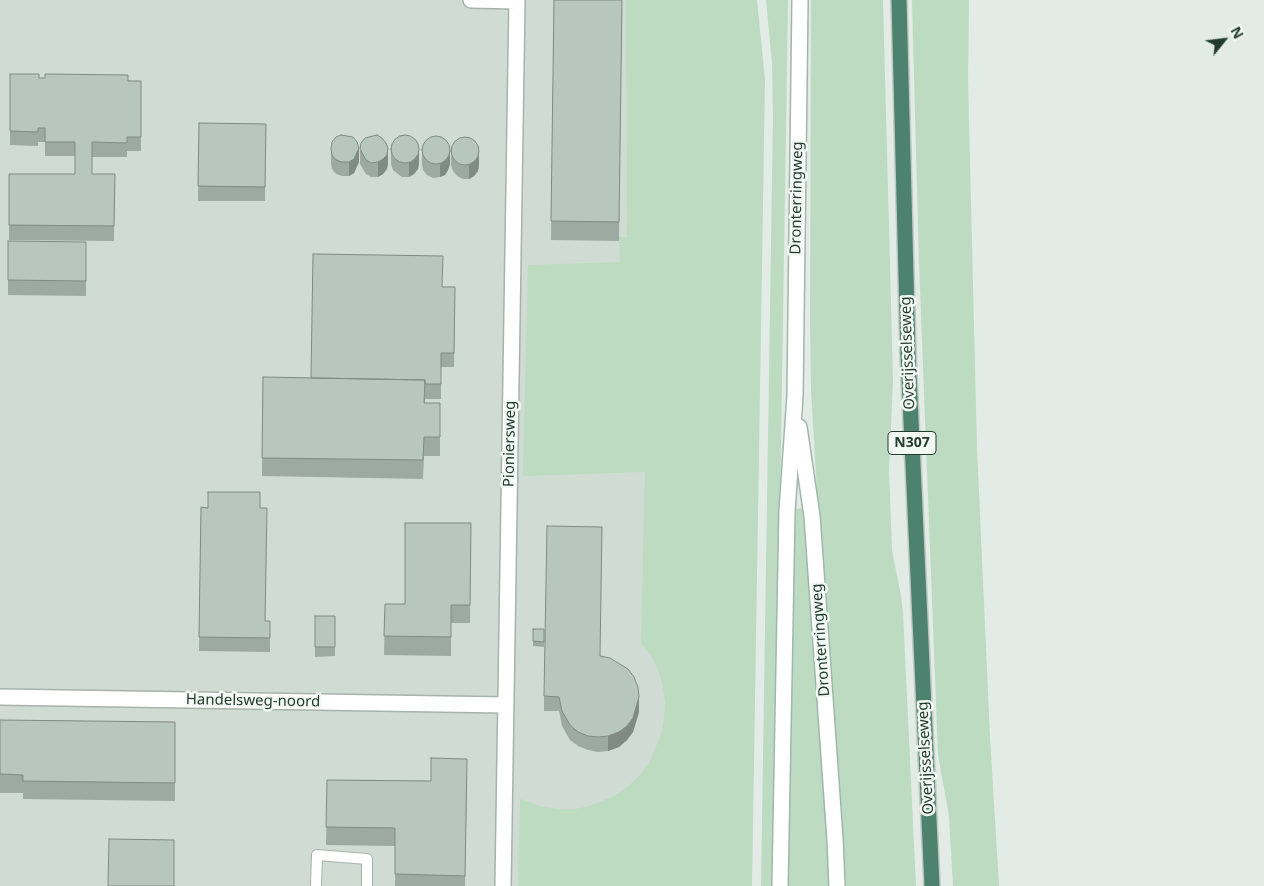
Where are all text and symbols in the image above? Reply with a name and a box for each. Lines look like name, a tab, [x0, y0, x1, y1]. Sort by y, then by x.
north arrow	[1199, 15, 1249, 65]
text: N	[1226, 23, 1249, 42]
street label: Dronterringweg	[787, 141, 807, 255]
street label: Overijsselseweg	[897, 296, 919, 410]
street label: Pioniersweg	[500, 401, 520, 487]
road number: N307	[888, 432, 936, 454]
street label: Dronterringweg	[808, 583, 834, 697]
street label: Handelsweg-noord	[186, 691, 320, 711]
street label: Overijsselseweg	[914, 701, 938, 815]

